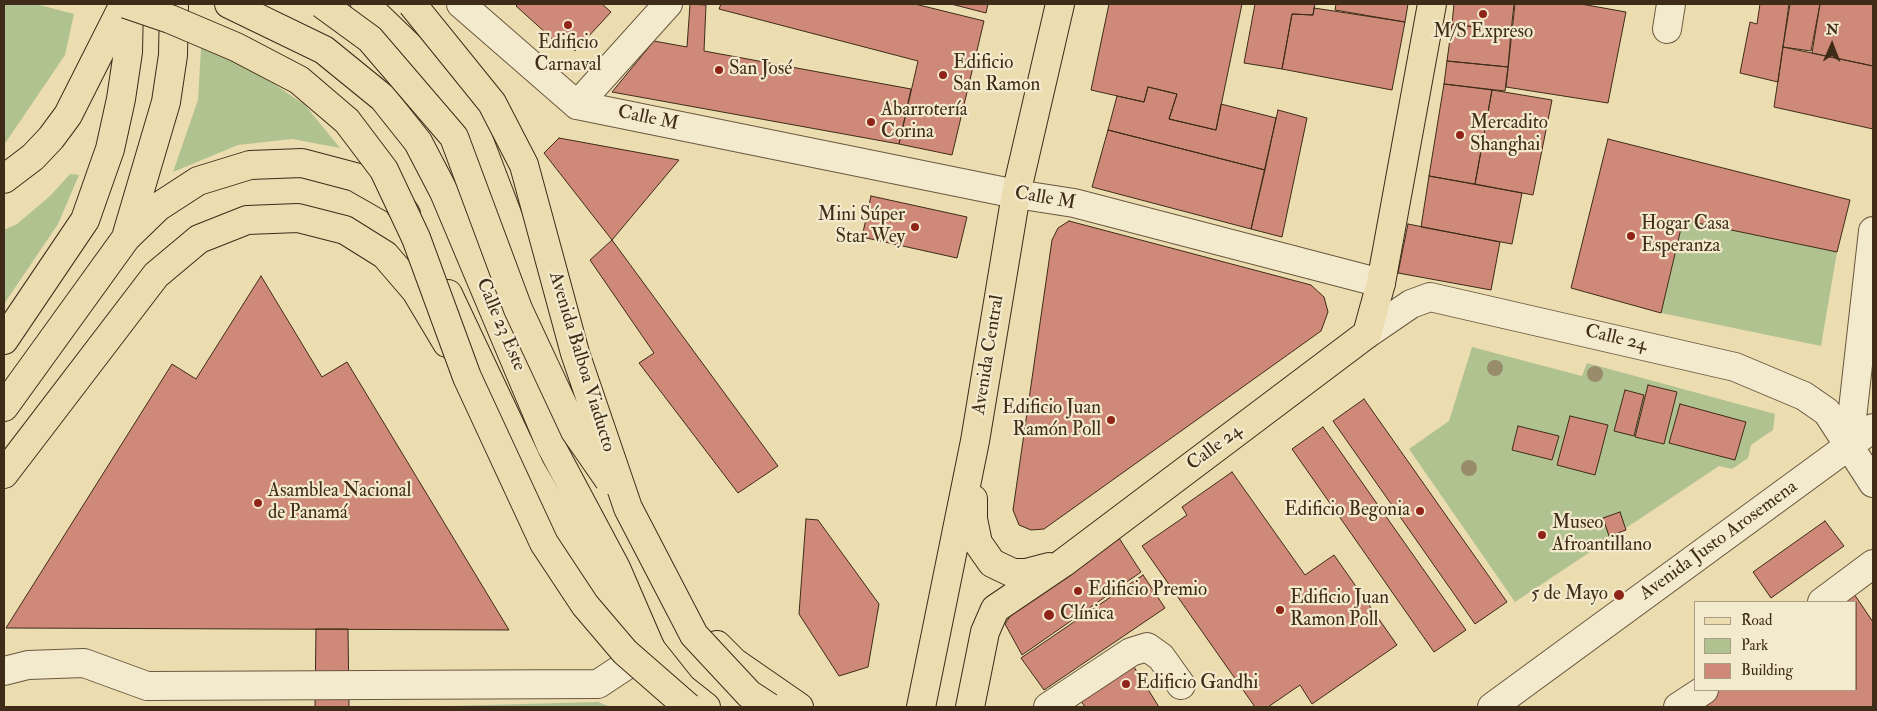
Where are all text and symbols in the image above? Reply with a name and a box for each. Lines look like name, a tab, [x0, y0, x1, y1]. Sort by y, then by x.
marker: M/S Expreso	[1477, 8, 1489, 20]
marker: Edificio Carnaval	[562, 19, 574, 31]
north arrow	[1807, 20, 1857, 70]
text: N	[1826, 21, 1839, 38]
place label: M/S Expreso	[1433, 22, 1533, 44]
place label: Edificio Carnaval	[535, 33, 601, 77]
place label: Edificio San Ramon	[953, 53, 1040, 97]
place label: San José	[729, 59, 792, 81]
marker: San José	[713, 64, 725, 76]
marker: Edificio San Ramon	[937, 69, 949, 81]
place label: Abarrotería Corina	[881, 100, 967, 144]
street label: Calle M	[615, 101, 681, 137]
place label: Mercadito Shanghai	[1470, 113, 1548, 157]
marker: Abarrotería Corina	[865, 116, 877, 128]
marker: Mercadito Shanghai	[1454, 129, 1466, 141]
street label: Calle M	[1013, 182, 1077, 216]
place label: Mini Súper Star Wey	[818, 205, 905, 249]
place label: Hogar Casa Esperanza	[1641, 214, 1730, 258]
marker: Mini Súper Star Wey	[909, 221, 921, 233]
marker: Hogar Casa Esperanza	[1625, 230, 1637, 242]
street label: Avenida Balboa Viaducto	[543, 269, 619, 455]
street label: Calle 23 Este	[470, 275, 530, 375]
street label: Avenida Central	[968, 293, 1010, 417]
street label: Calle 24	[1583, 321, 1649, 357]
place label: Edificio Juan Ramón Poll	[1002, 398, 1101, 442]
marker: Edificio Juan Ramón Poll	[1105, 414, 1117, 426]
street label: Calle 24	[1183, 420, 1247, 476]
street label: Avenida Justo Arosemena	[1636, 476, 1802, 606]
place label: Asamblea Nacional de Panamá	[268, 481, 411, 525]
marker: Asamblea Nacional de Panamá	[252, 497, 264, 509]
place label: Edificio Begonia	[1284, 500, 1410, 522]
marker: Edificio Begonia	[1414, 505, 1426, 517]
place label: Museo Afroantillano	[1552, 513, 1652, 557]
marker: Museo Afroantillano	[1536, 529, 1548, 541]
place label: Edificio Premio	[1088, 580, 1207, 602]
place label: 5 de Mayo	[1531, 584, 1608, 606]
marker: Edificio Premio	[1072, 585, 1084, 597]
place label: Edificio Juan Ramon Poll	[1290, 588, 1389, 632]
marker: 5 de Mayo	[1612, 588, 1626, 602]
legend	[1694, 601, 1857, 691]
place label: Clínica	[1060, 604, 1114, 626]
marker: Edificio Juan Ramon Poll	[1274, 604, 1286, 616]
marker: Clínica	[1042, 608, 1056, 622]
text: Road	[1741, 611, 1772, 630]
text: Park	[1741, 636, 1768, 655]
text: Building	[1741, 661, 1793, 680]
place label: Edificio Gandhi	[1136, 673, 1258, 695]
marker: Edificio Gandhi	[1120, 678, 1132, 690]

